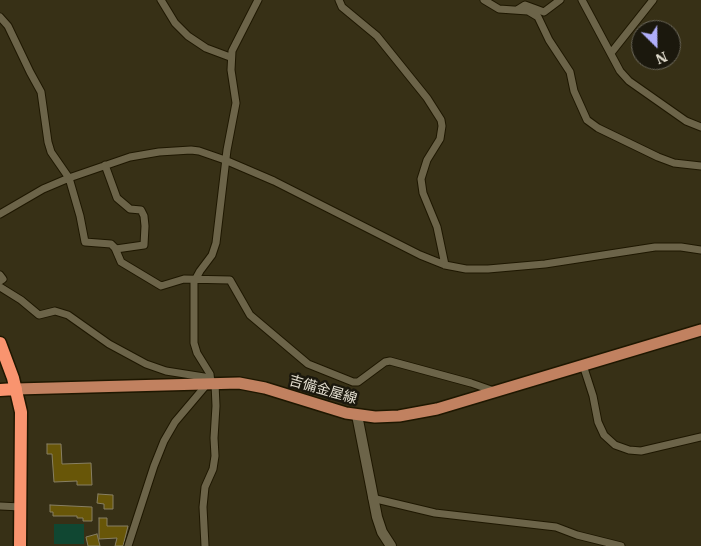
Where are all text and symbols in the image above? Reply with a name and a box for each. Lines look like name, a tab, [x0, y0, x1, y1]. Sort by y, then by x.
north arrow	[631, 20, 681, 70]
text: N	[653, 47, 670, 68]
street label: 吉備金屋線	[287, 372, 359, 408]

